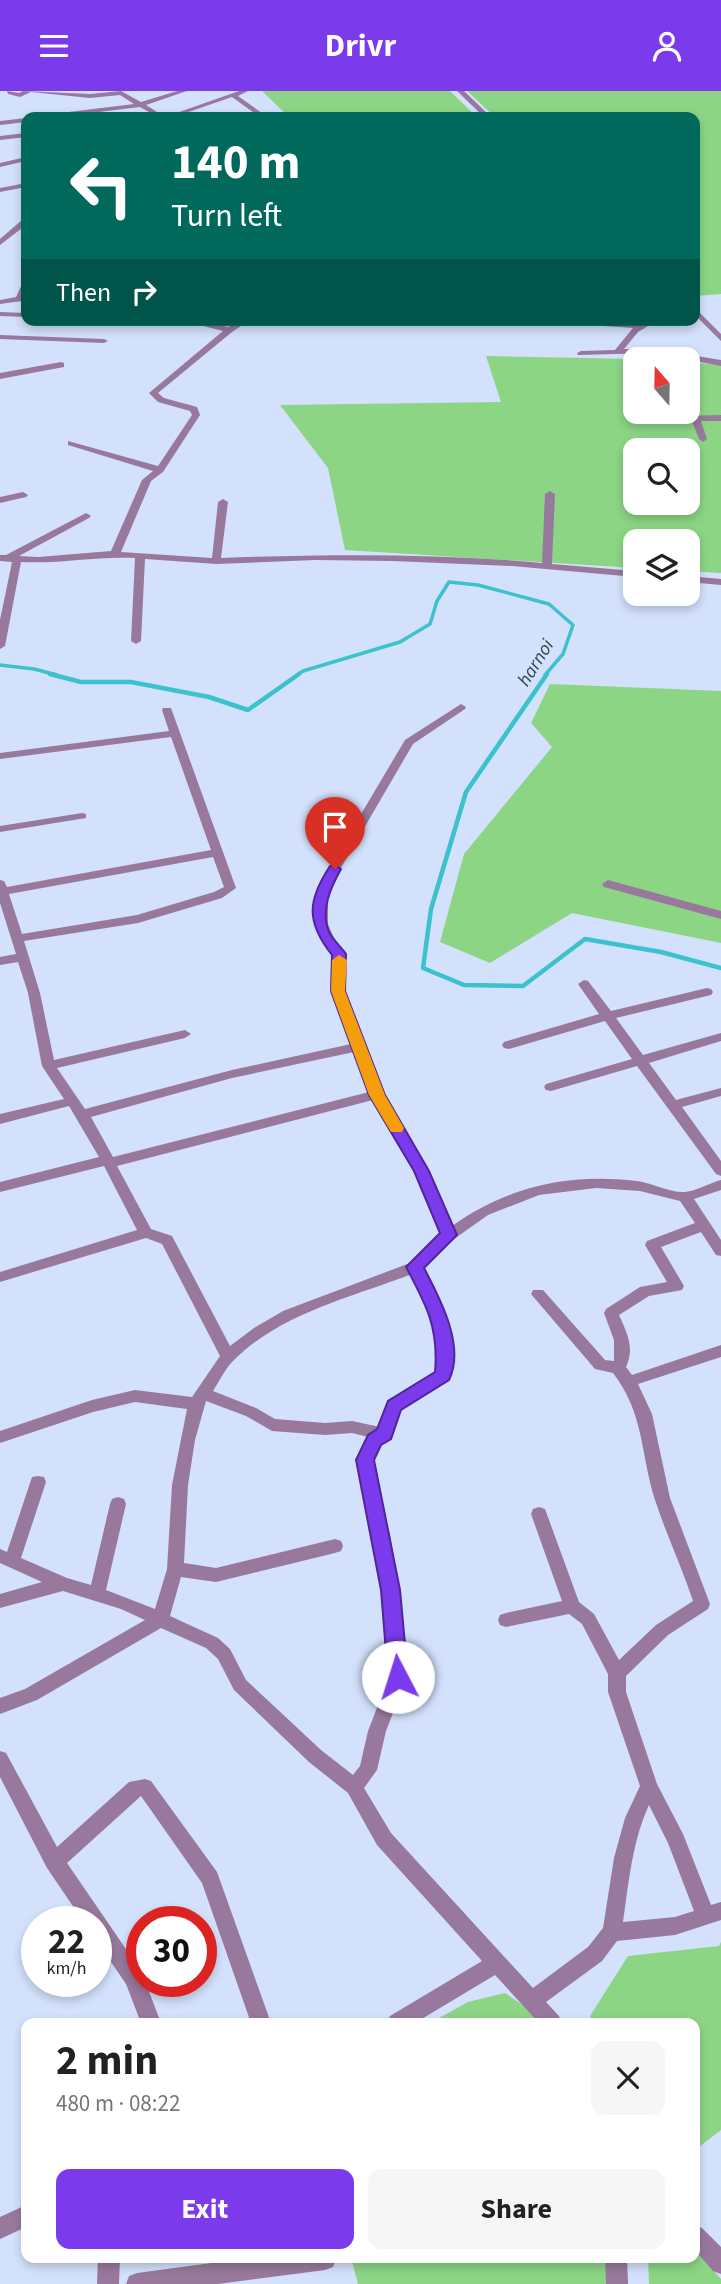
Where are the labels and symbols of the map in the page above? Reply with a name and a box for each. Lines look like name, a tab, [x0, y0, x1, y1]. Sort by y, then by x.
north arrow	[623, 347, 700, 423]
water label: harnoi	[511, 634, 561, 692]
pin	[305, 797, 365, 869]
position arrow	[361, 1640, 435, 1714]
speed limit sign: 30	[126, 1906, 217, 1997]

